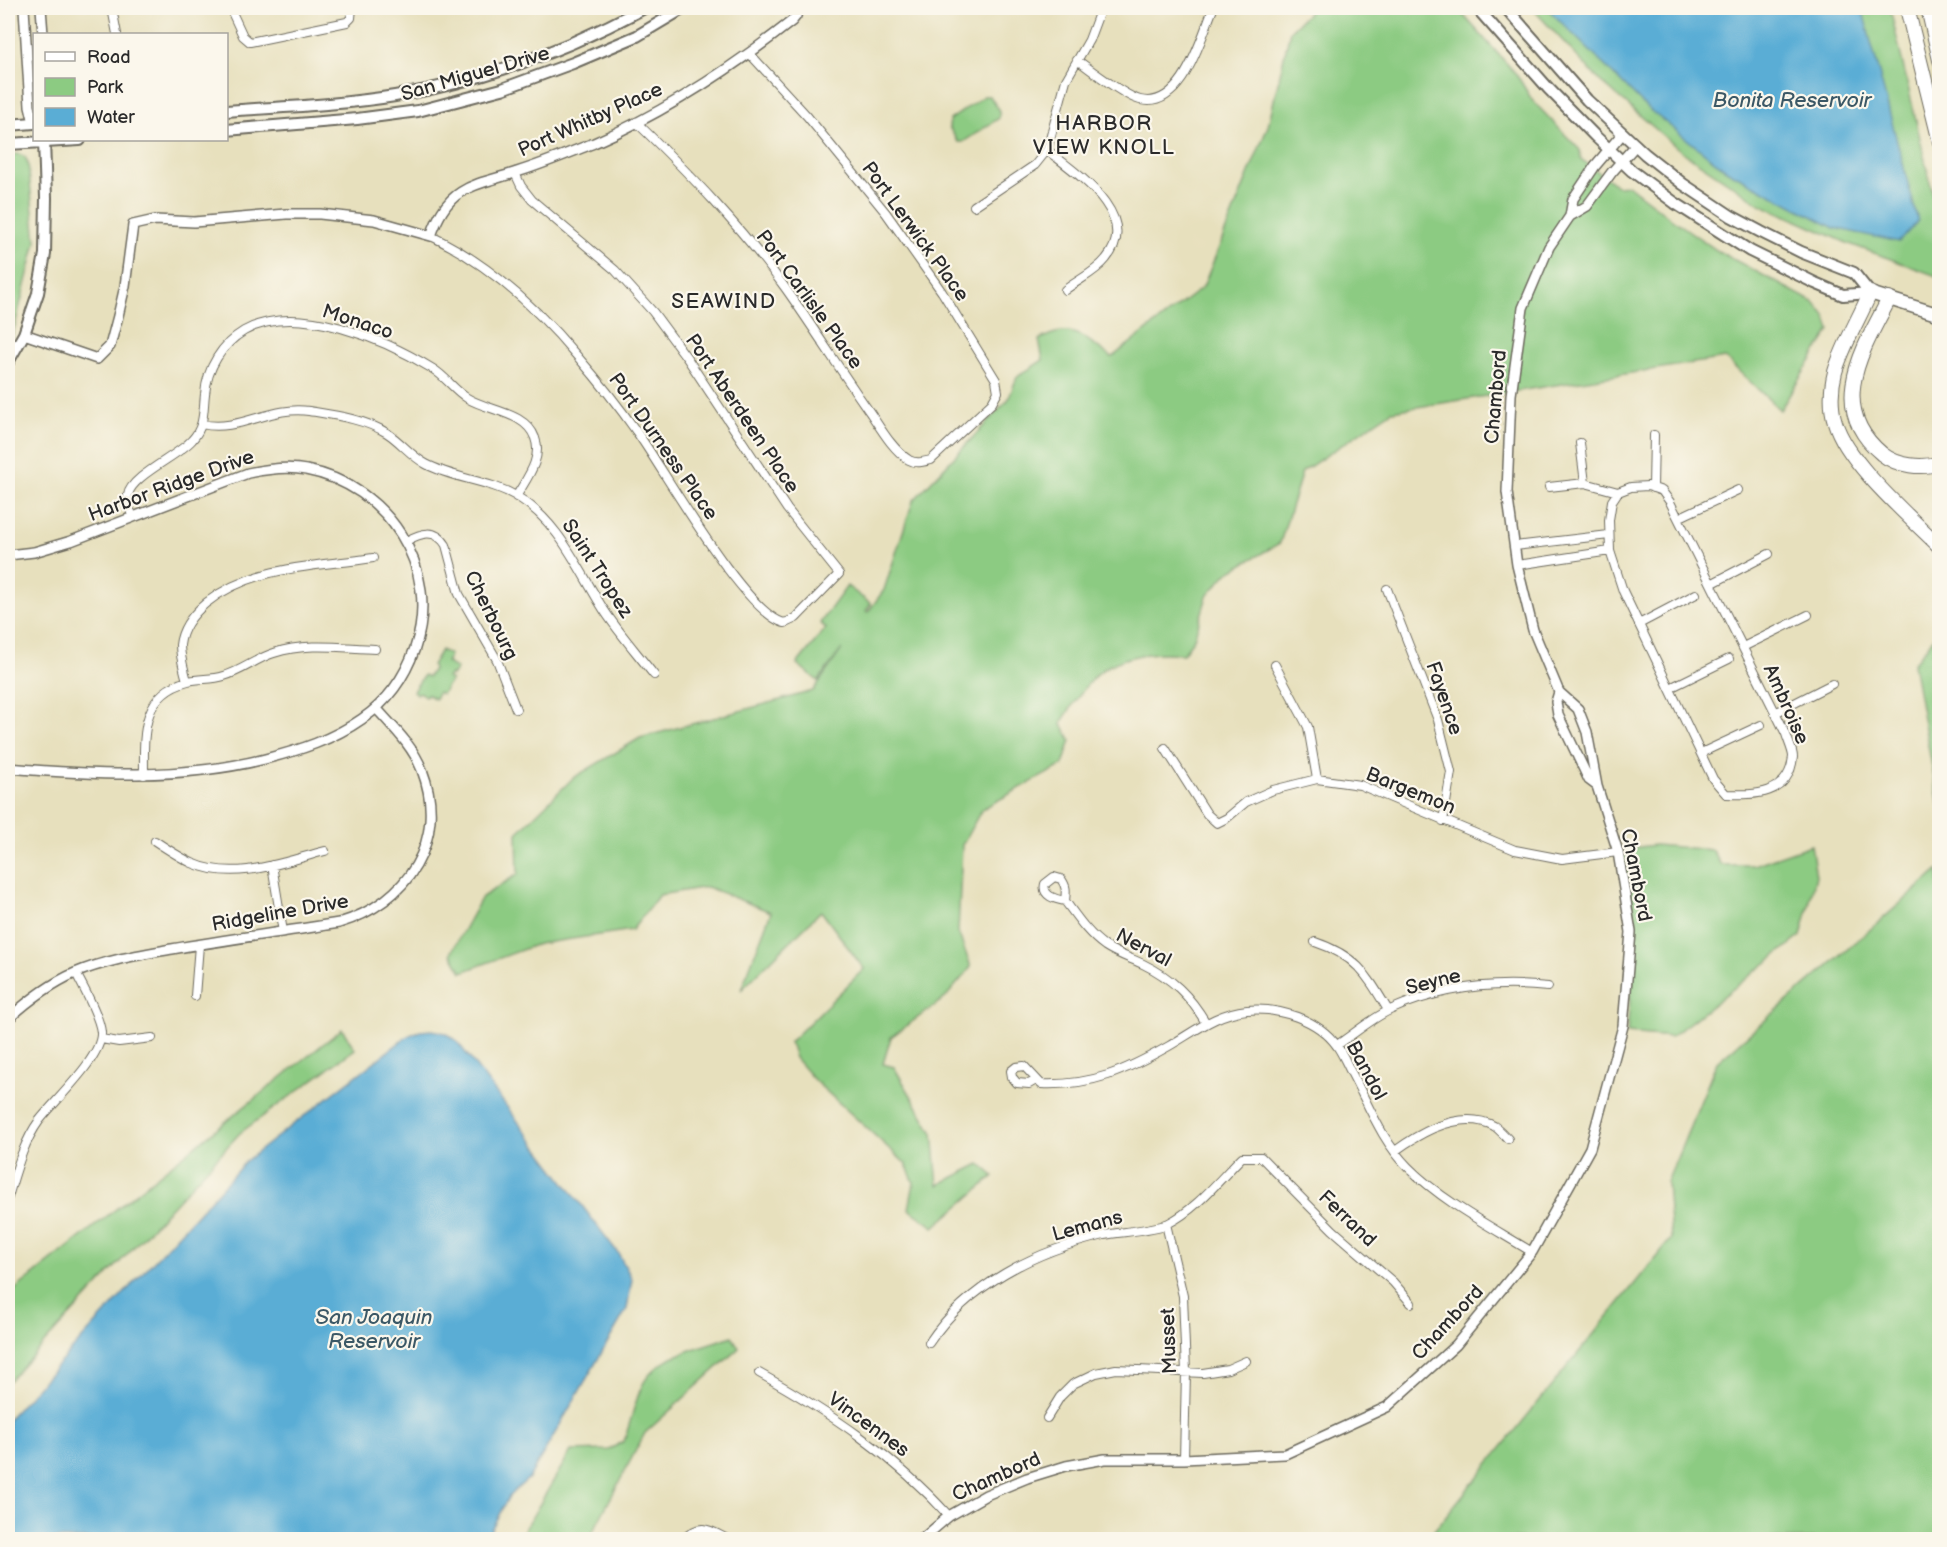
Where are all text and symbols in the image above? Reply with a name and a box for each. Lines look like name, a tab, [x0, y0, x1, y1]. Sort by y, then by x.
legend	[33, 33, 228, 141]
street label: San Miguel Drive	[398, 41, 552, 107]
text: Road	[87, 47, 131, 68]
text: Park	[87, 77, 123, 98]
street label: Port Whitby Place	[514, 77, 666, 163]
water label: Bonita Reservoir	[1713, 88, 1873, 113]
text: Water	[87, 107, 135, 128]
district label: HARBOR VIEW KNOLL	[1033, 111, 1175, 160]
street label: Port Lerwick Place	[856, 157, 974, 306]
street label: Port Carlisle Place	[751, 225, 868, 374]
district label: SEAWIND	[671, 289, 777, 314]
street label: Monaco	[319, 299, 396, 345]
street label: Port Aberdeen Place	[680, 329, 804, 498]
street label: Chambord	[1480, 349, 1512, 445]
street label: Port Durness Place	[603, 368, 723, 525]
street label: Harbor Ridge Drive	[85, 445, 258, 527]
street label: Saint Tropez	[556, 515, 638, 623]
street label: Cherbourg	[459, 567, 523, 664]
street label: Fayence	[1420, 658, 1468, 738]
street label: Ambroise	[1758, 661, 1814, 748]
street label: Bargemon	[1362, 762, 1459, 820]
street label: Chambord	[1615, 827, 1657, 924]
street label: Ridgeline Drive	[210, 889, 351, 937]
street label: Nerval	[1112, 923, 1175, 972]
street label: Seyne	[1403, 964, 1463, 1000]
street label: Bandol	[1341, 1037, 1392, 1104]
street label: Ferrand	[1313, 1185, 1381, 1252]
street label: Lemans	[1049, 1205, 1125, 1247]
street label: Chambord	[1407, 1280, 1489, 1365]
water label: San Joaquin Reservoir	[316, 1305, 432, 1354]
street label: Musset	[1156, 1307, 1182, 1374]
street label: Vincennes	[823, 1387, 914, 1463]
street label: Chambord	[948, 1447, 1044, 1507]

